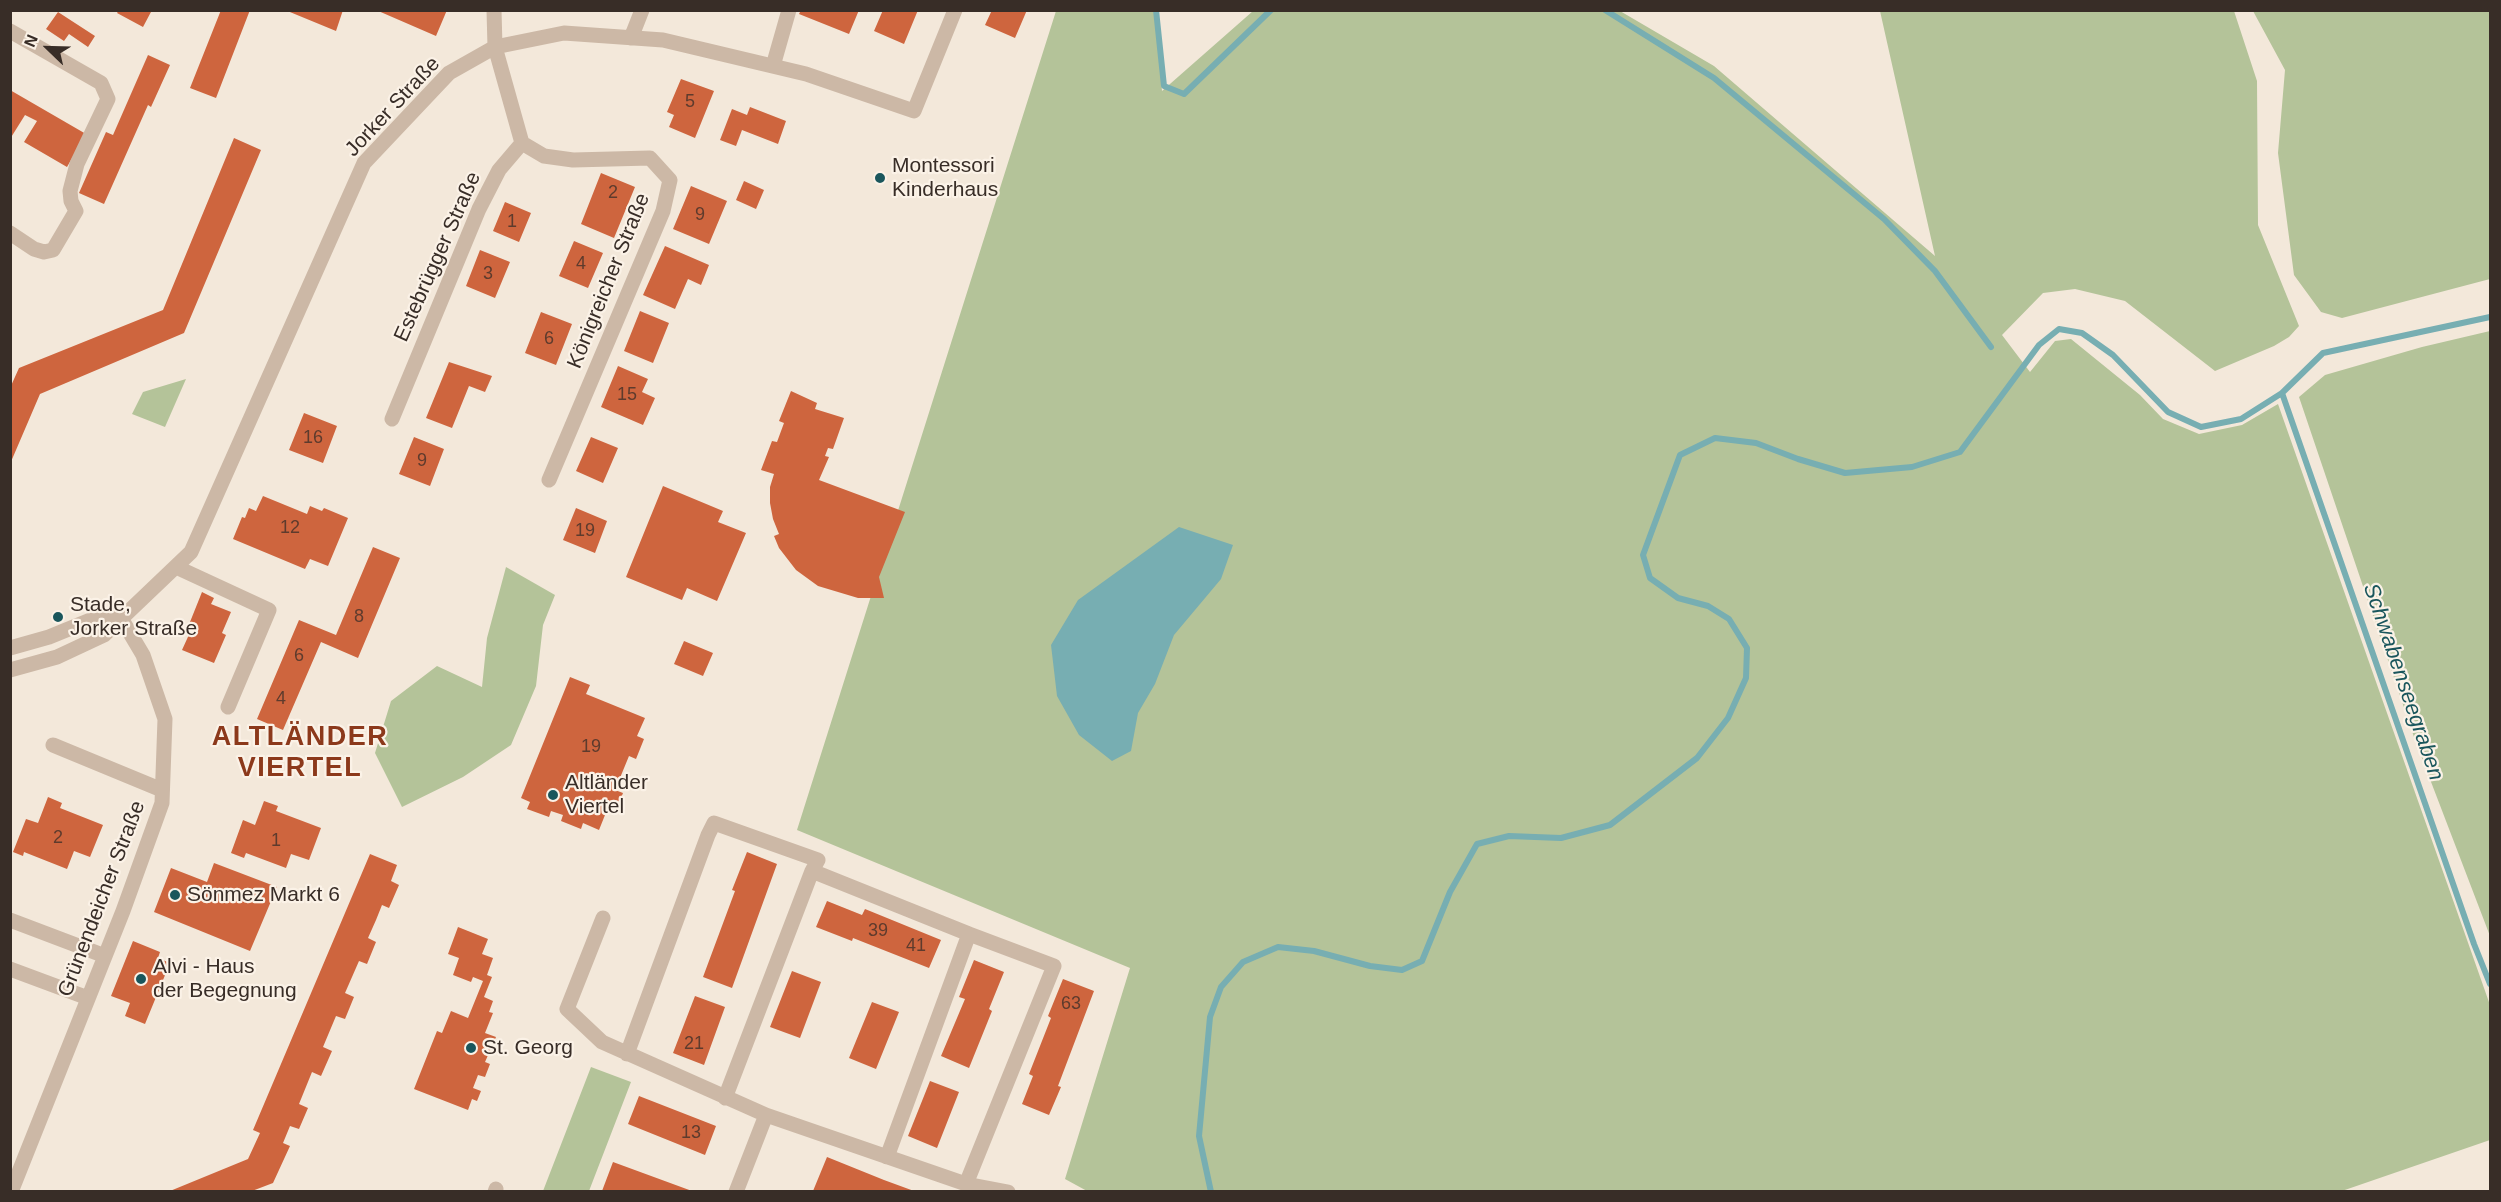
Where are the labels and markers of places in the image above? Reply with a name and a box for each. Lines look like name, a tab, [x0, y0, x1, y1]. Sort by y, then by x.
place label: Montessori Kinderhaus	[892, 153, 998, 203]
marker: Montessori Kinderhaus	[873, 171, 887, 185]
place label: Stade, Jorker Straße	[70, 592, 197, 642]
marker: Stade, Jorker Straße	[51, 610, 65, 624]
place label: Altländer Viertel	[565, 770, 648, 820]
marker: Altländer Viertel	[546, 788, 560, 802]
place label: Sönmez Markt 6	[187, 882, 340, 908]
marker: Sönmez Markt 6	[168, 888, 182, 902]
place label: Alvi - Haus der Begegnung	[153, 954, 297, 1004]
marker: Alvi - Haus der Begegnung	[134, 972, 148, 986]
place label: St. Georg	[483, 1035, 573, 1061]
marker: St. Georg	[464, 1041, 478, 1055]

